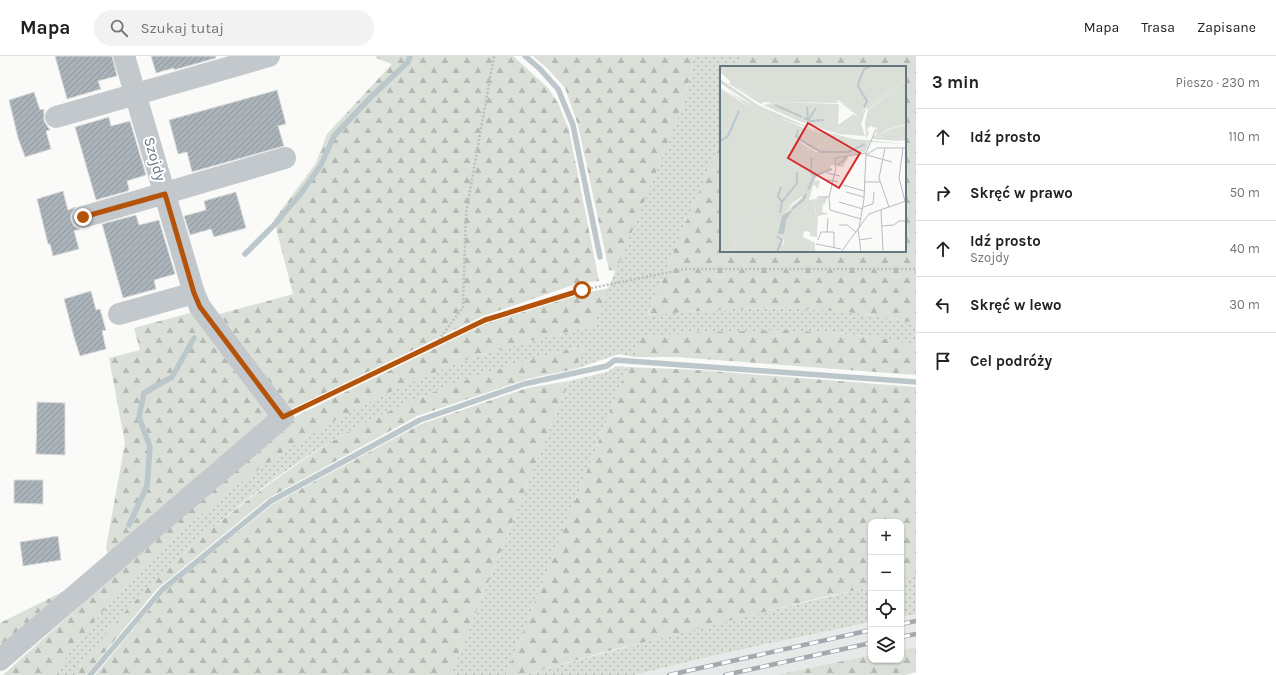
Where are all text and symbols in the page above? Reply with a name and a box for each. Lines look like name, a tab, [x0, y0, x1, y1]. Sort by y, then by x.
search box	[94, 10, 374, 46]
text: Mapa	[20, 17, 70, 39]
icon: search	[108, 17, 130, 39]
text: Szukaj tutaj	[140, 19, 224, 37]
text: Mapa	[1084, 19, 1119, 36]
text: Trasa	[1141, 19, 1175, 36]
text: Zapisane	[1197, 19, 1256, 36]
inset map	[720, 66, 906, 252]
text: 3 min	[932, 72, 979, 92]
text: Pieszo · 230 m	[1175, 75, 1260, 90]
icon: ahead	[932, 126, 954, 148]
text: Idź prosto	[970, 128, 1041, 146]
text: 110 m	[1228, 129, 1260, 144]
street label: Szojdy	[140, 135, 170, 183]
icon: right	[932, 182, 954, 204]
text: Skręć w prawo	[970, 184, 1073, 202]
text: 50 m	[1230, 185, 1260, 200]
route end	[74, 208, 92, 226]
text: Idź prosto	[970, 232, 1041, 250]
icon: ahead	[932, 238, 954, 260]
text: 40 m	[1230, 241, 1260, 256]
text: Szojdy	[970, 250, 1009, 265]
route start	[573, 281, 591, 299]
icon: left	[932, 294, 954, 316]
text: Skręć w lewo	[970, 296, 1062, 314]
text: 30 m	[1229, 297, 1260, 312]
icon: arrive	[932, 350, 954, 372]
text: Cel podróży	[970, 352, 1052, 370]
map controls	[868, 519, 904, 663]
button: +	[868, 519, 904, 555]
button: −	[868, 555, 904, 591]
button: locate	[868, 591, 904, 627]
button: layers	[868, 627, 904, 663]

